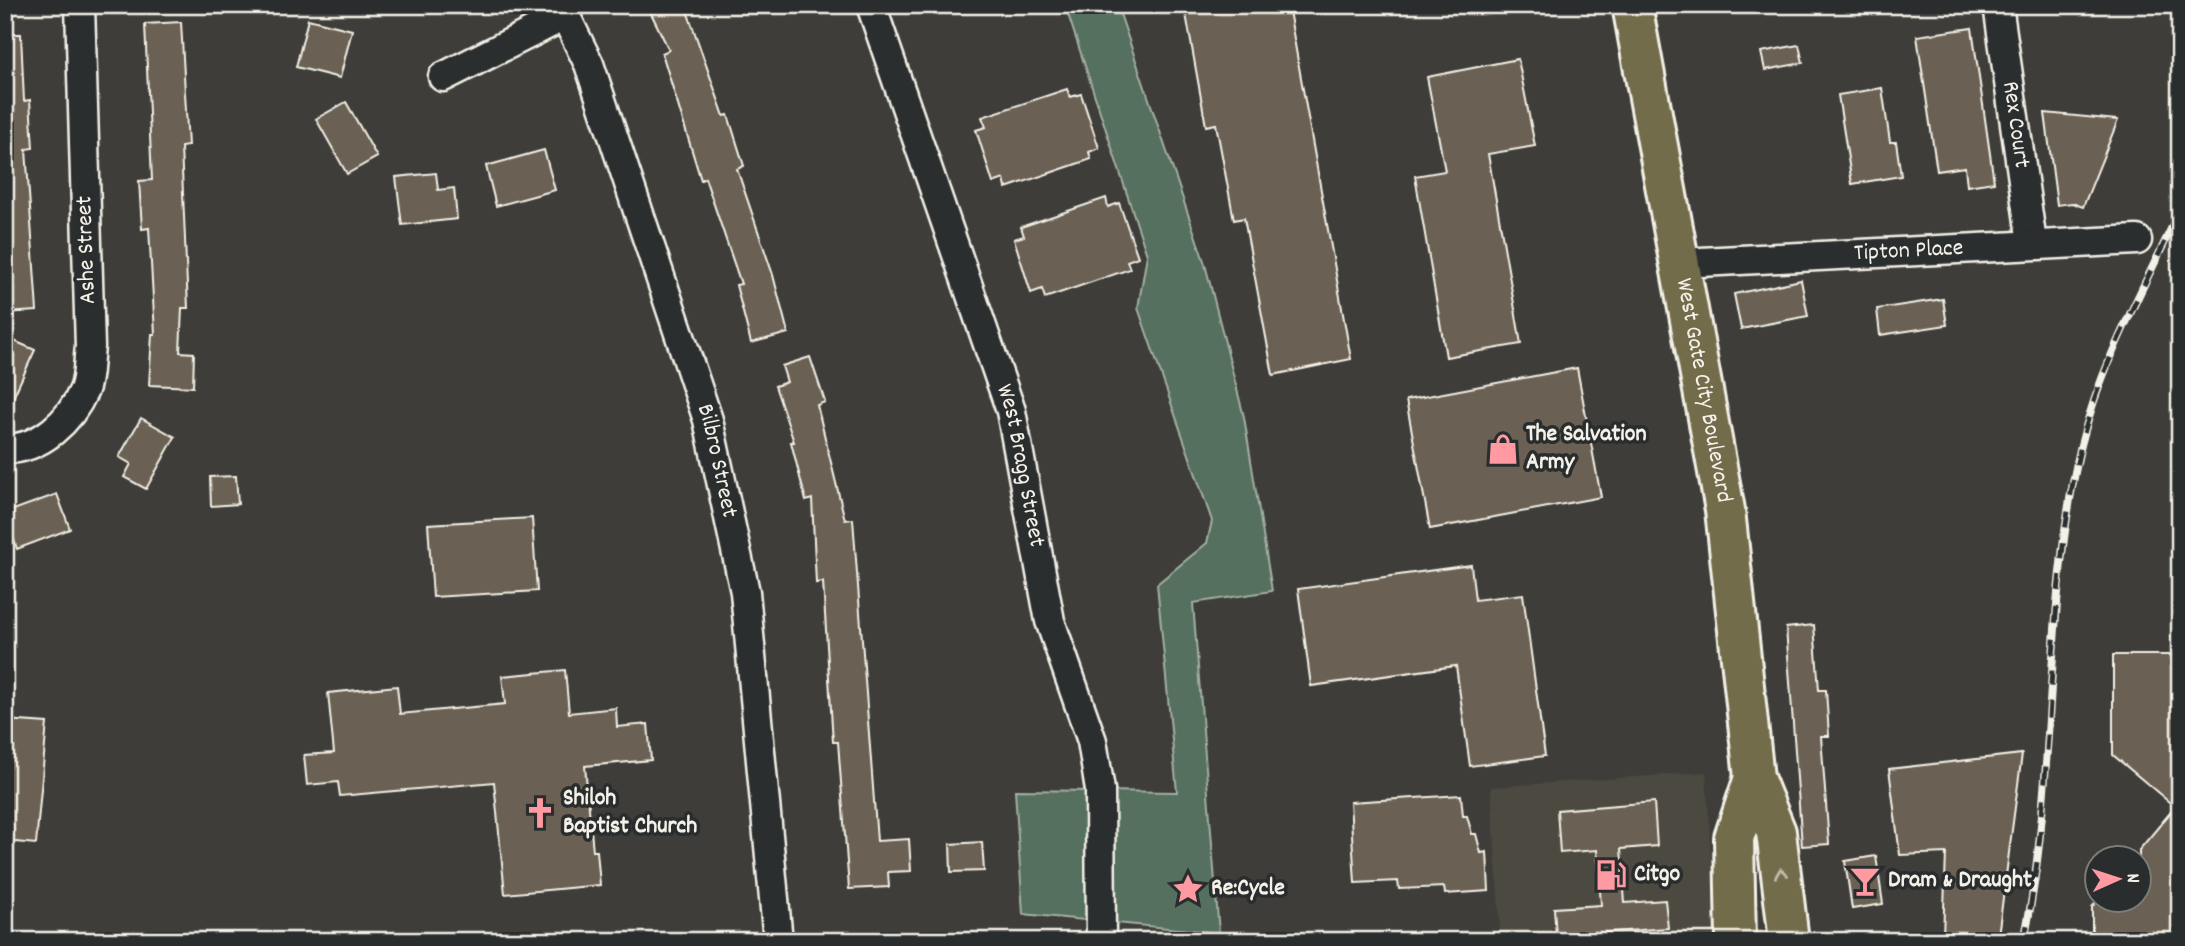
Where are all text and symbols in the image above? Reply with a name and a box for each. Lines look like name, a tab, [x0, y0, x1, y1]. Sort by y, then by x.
street label: Rex Court	[1992, 79, 2038, 171]
street label: Ashe Street	[68, 195, 106, 305]
street label: Tipton Place	[1853, 232, 1964, 271]
street label: West Gate City Boulevard	[1666, 275, 1740, 506]
street label: West Bragg Street	[986, 380, 1053, 550]
street label: Bilbro Street	[687, 400, 746, 521]
place label: The Salvation Army	[1526, 418, 1646, 480]
shop icon: The Salvation Army	[1486, 432, 1520, 466]
place label: Shiloh Baptist Church	[563, 782, 697, 844]
church icon: Shiloh Baptist Church	[523, 796, 557, 830]
north arrow	[2084, 844, 2154, 914]
fuel station icon: Citgo	[1594, 858, 1628, 892]
place label: Citgo	[1634, 858, 1681, 892]
bar icon: Dram & Draught	[1848, 864, 1882, 898]
place label: Dram & Draught	[1888, 864, 2032, 898]
one-way arrow	[1774, 867, 1789, 879]
place icon: Re:Cycle	[1171, 872, 1205, 906]
place label: Re:Cycle	[1211, 872, 1285, 906]
text: N	[2118, 873, 2145, 884]

